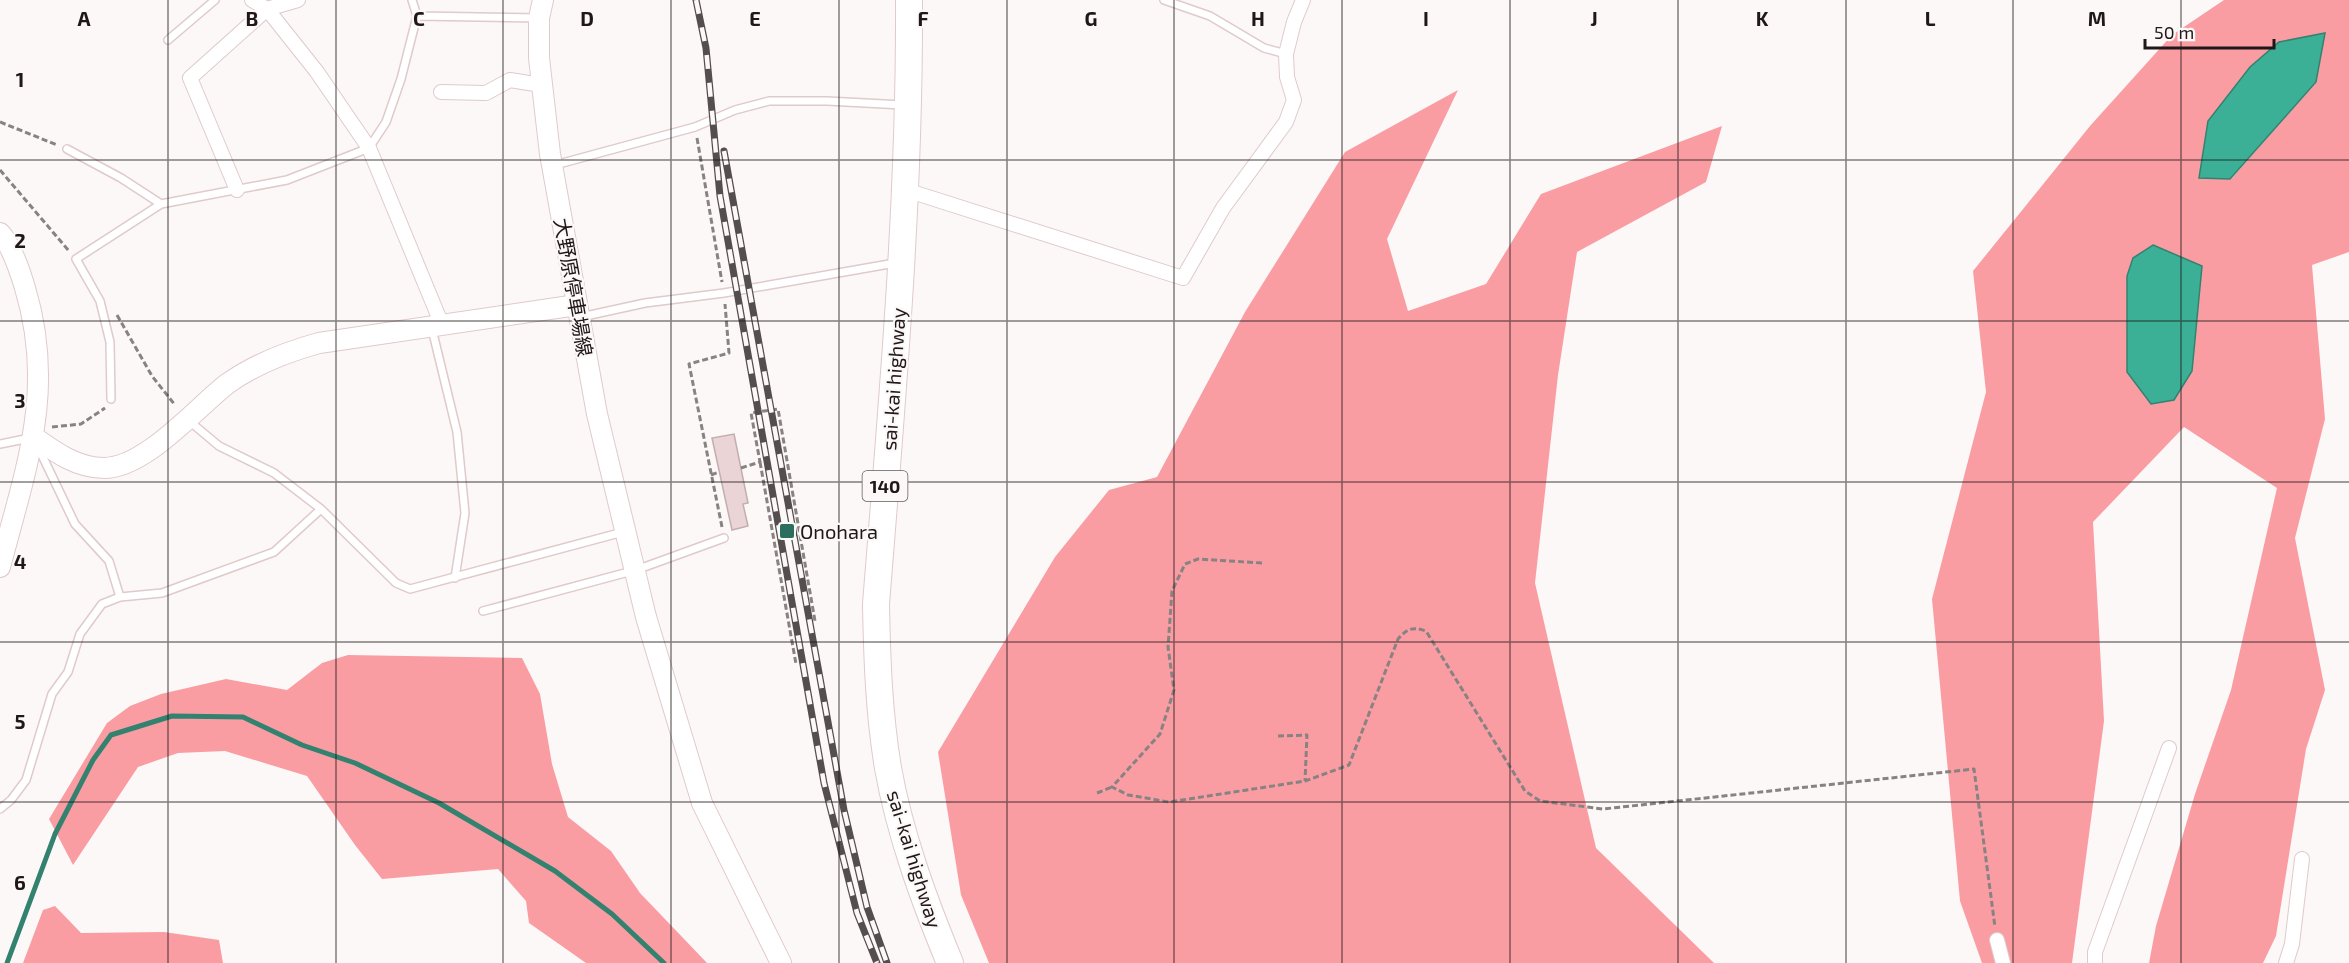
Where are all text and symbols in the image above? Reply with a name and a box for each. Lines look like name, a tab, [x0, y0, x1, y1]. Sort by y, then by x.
text: A	[77, 6, 91, 30]
text: B	[246, 6, 258, 30]
text: C	[413, 6, 425, 30]
text: D	[580, 6, 594, 30]
text: E	[749, 6, 761, 30]
text: F	[917, 6, 929, 30]
text: G	[1085, 6, 1097, 30]
text: H	[1251, 6, 1265, 30]
text: I	[1423, 6, 1429, 30]
text: J	[1590, 6, 1598, 30]
text: K	[1756, 6, 1769, 30]
text: L	[1925, 6, 1936, 30]
text: M	[2088, 6, 2106, 30]
scale bar	[2145, 12, 2274, 50]
text: 50 m	[2154, 21, 2194, 43]
text: 1	[16, 67, 24, 91]
street label: 大野原停車場線	[550, 216, 598, 358]
text: 2	[14, 228, 26, 252]
street label: sai-kai highway	[876, 306, 910, 451]
text: 3	[14, 388, 26, 412]
road number: 140	[862, 471, 908, 501]
place label: Onohara	[800, 519, 878, 543]
marker: Onohara	[778, 522, 796, 540]
text: 4	[14, 549, 27, 573]
text: 5	[14, 709, 26, 733]
street label: sai-kai highway	[883, 787, 948, 931]
text: 6	[14, 870, 26, 894]

